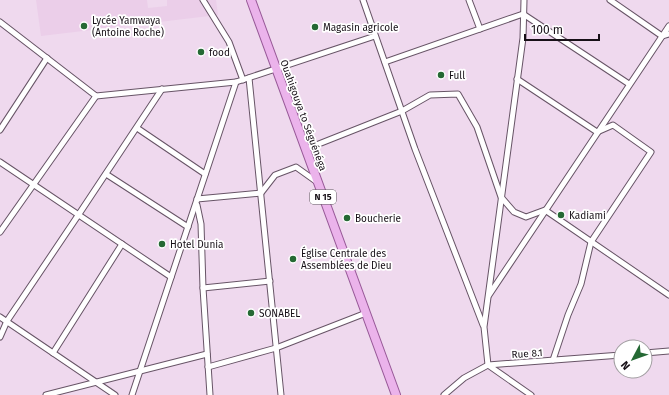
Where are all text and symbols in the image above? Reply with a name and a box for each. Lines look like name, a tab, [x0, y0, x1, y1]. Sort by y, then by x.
place label: Lycée Yamwaya (Antoine Roche)	[92, 15, 164, 39]
scale bar	[525, 16, 599, 42]
marker: Lycée Yamwaya (Antoine Roche)	[79, 21, 89, 31]
marker: Magasin agricole	[310, 22, 320, 32]
place label: Magasin agricole	[323, 22, 398, 34]
text: 100 m	[531, 23, 563, 37]
marker: food	[196, 47, 206, 57]
place label: food	[209, 47, 230, 59]
street label: Ouahigouya to Séguénéga	[277, 58, 329, 173]
marker: Full	[436, 70, 446, 80]
place label: Full	[449, 70, 465, 82]
road number: N 15	[310, 190, 336, 204]
marker: Kadiami	[556, 210, 566, 220]
place label: Kadiami	[569, 210, 606, 222]
marker: Boucherie	[342, 213, 352, 223]
place label: Boucherie	[355, 213, 401, 225]
marker: Hotel Dunia	[157, 239, 167, 249]
place label: Hotel Dunia	[170, 239, 224, 251]
place label: Église Centrale des Assemblées de Dieu	[301, 246, 392, 272]
marker: Église Centrale des Assemblées de Dieu	[288, 254, 298, 264]
marker: SONABEL	[246, 308, 256, 318]
place label: SONABEL	[259, 308, 300, 320]
north arrow	[613, 339, 653, 379]
street label: Rue 8.1	[511, 347, 543, 361]
text: N	[619, 358, 633, 372]

